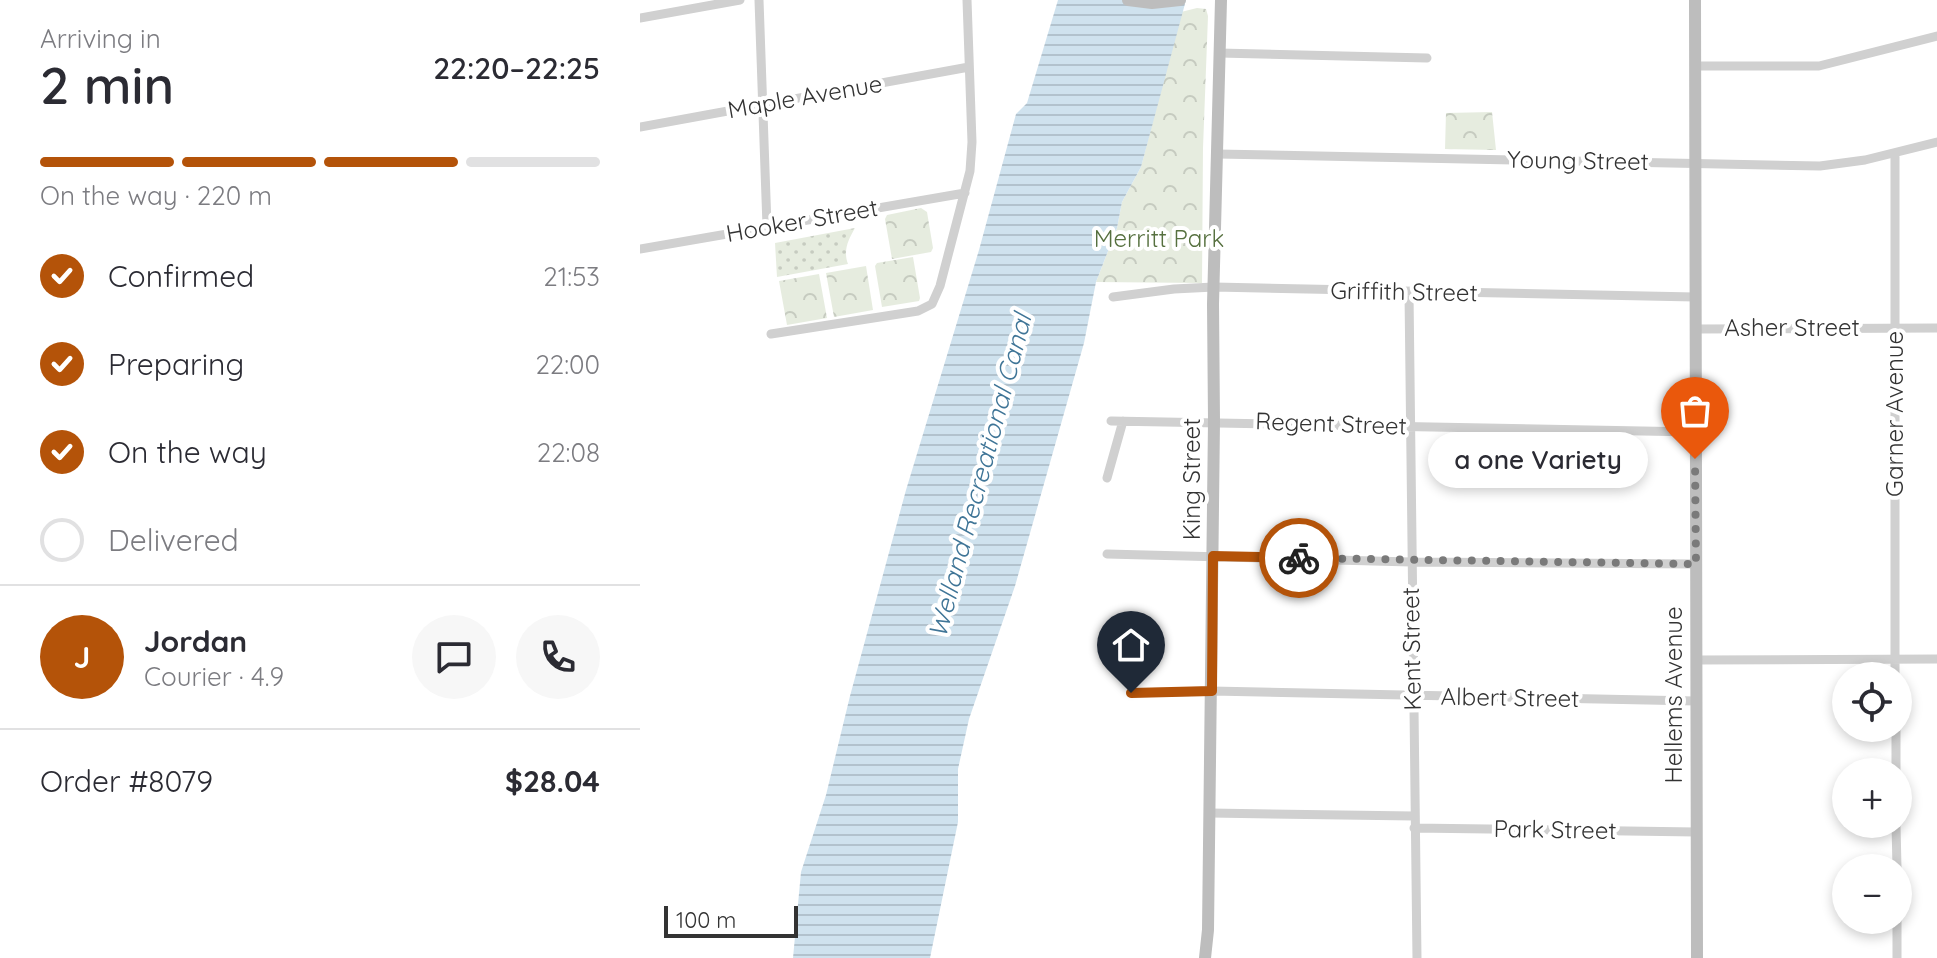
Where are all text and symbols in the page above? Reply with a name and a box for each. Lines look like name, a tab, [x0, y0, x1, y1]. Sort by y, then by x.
text: Arriving in	[40, 22, 161, 55]
text: 22:20–22:25	[433, 49, 600, 87]
text: 2 min	[40, 52, 174, 117]
street label: Maple Avenue	[725, 68, 884, 124]
street label: Young Street	[1507, 144, 1649, 176]
text: On the way · 220 m	[40, 179, 272, 212]
street label: Hooker Street	[724, 192, 880, 248]
park label: Merritt Park	[1094, 223, 1224, 253]
icon: check	[40, 254, 84, 298]
text: Confirmed	[108, 257, 254, 295]
text: 21:53	[543, 260, 600, 293]
street label: Griffith Street	[1330, 275, 1478, 307]
water label: Welland Recreational Canal	[920, 307, 1039, 641]
street label: Asher Street	[1724, 312, 1860, 342]
street label: Garner Avenue	[1879, 331, 1909, 497]
icon: check	[40, 342, 84, 386]
text: Preparing	[108, 345, 244, 383]
text: 22:00	[535, 348, 600, 381]
pin	[1661, 377, 1729, 459]
icon: bag	[1673, 389, 1717, 433]
street label: Regent Street	[1255, 405, 1407, 441]
street label: King Street	[1176, 418, 1206, 540]
icon: check	[40, 430, 84, 474]
callout: a one Variety	[1427, 431, 1647, 487]
text: On the way	[108, 433, 267, 471]
text: 22:08	[537, 436, 600, 469]
text: a one Variety	[1454, 443, 1622, 476]
courier	[1259, 518, 1339, 598]
text: Delivered	[108, 521, 239, 559]
icon: bike	[1277, 536, 1321, 580]
street label: Kent Street	[1395, 587, 1427, 711]
street label: Hellems Avenue	[1658, 607, 1688, 783]
pin	[1097, 611, 1165, 693]
button: chat	[412, 615, 496, 699]
button: phone	[516, 615, 600, 699]
text: Jordan	[144, 622, 247, 660]
icon: home	[1109, 623, 1153, 667]
text: J	[74, 638, 90, 676]
text: Courier · 4.9	[144, 660, 284, 693]
map controls	[1832, 662, 1912, 934]
button: locate	[1832, 662, 1912, 742]
street label: Albert Street	[1440, 681, 1580, 713]
button: +	[1832, 758, 1912, 838]
text: Order #8079	[40, 762, 213, 800]
text: $28.04	[505, 762, 600, 800]
street label: Park Street	[1493, 813, 1617, 845]
button: −	[1832, 854, 1912, 934]
scale bar	[664, 902, 798, 938]
text: 100 m	[676, 906, 736, 934]

